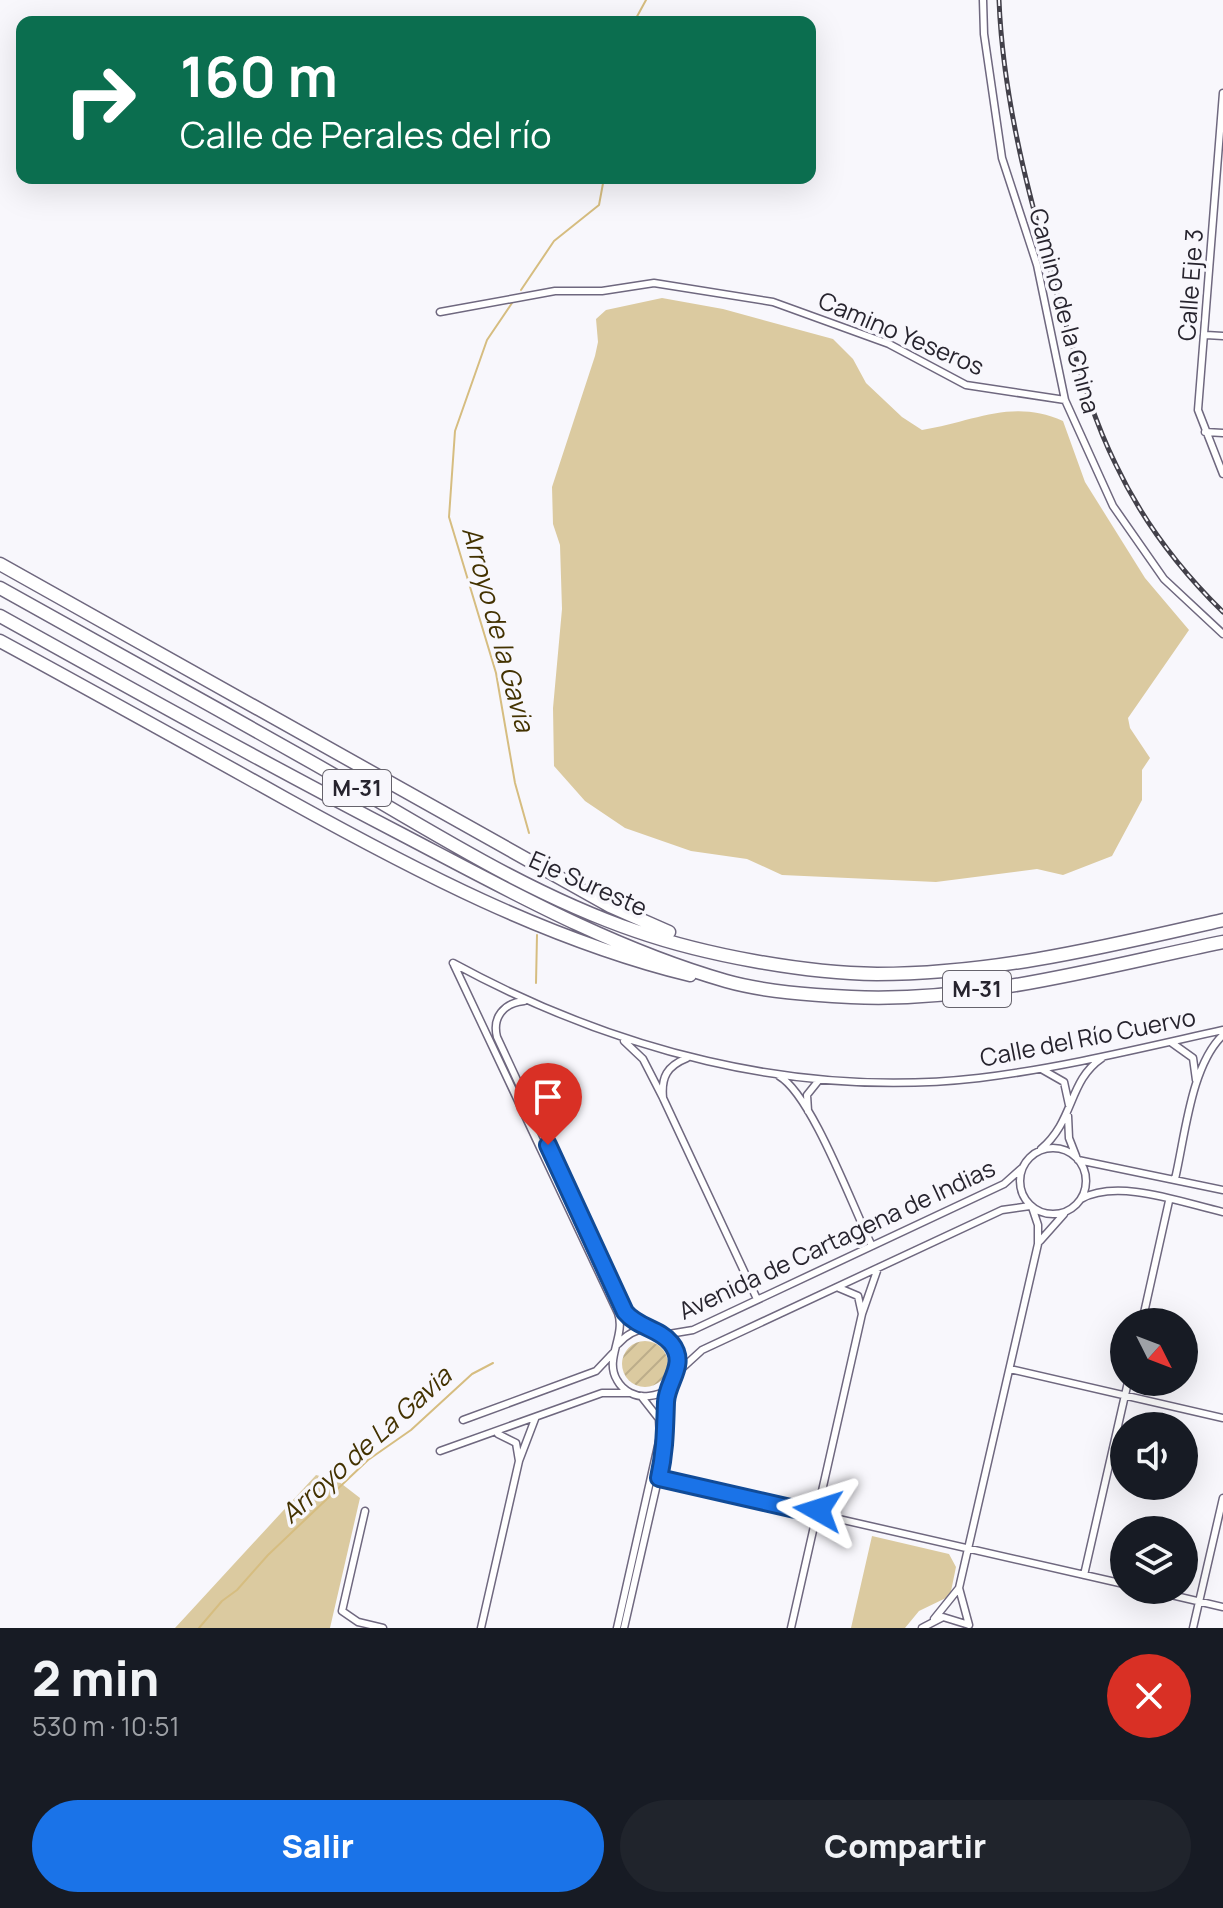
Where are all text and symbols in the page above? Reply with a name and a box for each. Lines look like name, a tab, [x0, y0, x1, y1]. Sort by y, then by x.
text: 160 m	[180, 37, 338, 114]
icon: right	[48, 48, 152, 152]
text: Calle de Perales del río	[180, 110, 552, 159]
street label: Camino de la China	[1022, 204, 1109, 417]
street label: Calle Eje 3	[1169, 228, 1210, 342]
street label: Camino Yeseros	[814, 283, 989, 382]
water label: Arroyo de la Gavia	[454, 522, 544, 737]
road number: M-31	[323, 770, 391, 806]
street label: Eje Sureste	[524, 842, 653, 923]
road number: M-31	[943, 971, 1011, 1007]
street label: Calle del Río Cuervo	[977, 999, 1198, 1074]
pin	[514, 1063, 582, 1145]
icon: arrive	[526, 1075, 570, 1119]
street label: Avenida de Cartagena de Indias	[673, 1151, 1000, 1327]
north arrow	[1110, 1308, 1198, 1396]
map controls	[1110, 1308, 1198, 1604]
water label: Arroyo de La Gavia	[272, 1357, 460, 1531]
button: sound	[1110, 1412, 1198, 1500]
position arrow	[776, 1468, 860, 1552]
button: layers	[1110, 1516, 1198, 1604]
text: 2 min	[32, 1645, 159, 1710]
button: close	[1107, 1654, 1191, 1738]
text: 530 m · 10:51	[32, 1708, 180, 1744]
button: Salir	[32, 1800, 604, 1892]
button: Compartir	[620, 1800, 1191, 1892]

